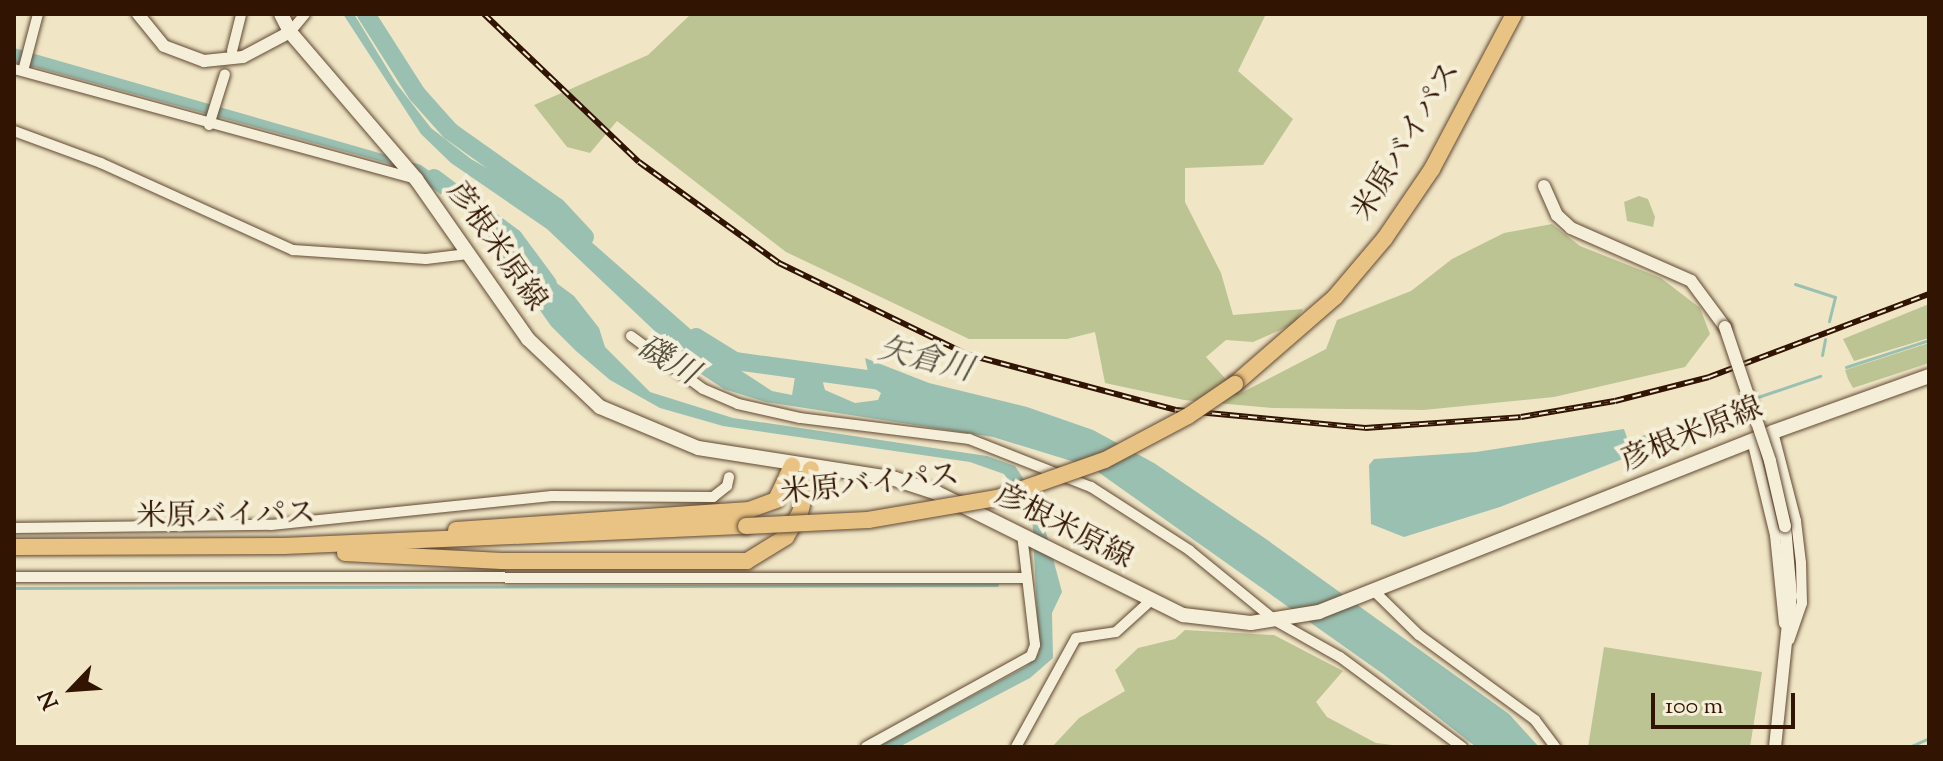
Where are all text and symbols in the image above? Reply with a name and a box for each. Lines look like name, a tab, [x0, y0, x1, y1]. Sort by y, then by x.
street label: 米原バイパス	[1346, 56, 1470, 228]
street label: 彦根米原線	[437, 175, 553, 319]
water label: 磯川	[630, 329, 704, 395]
water label: 矢倉川	[874, 331, 976, 391]
street label: 彦根米原線	[1616, 391, 1768, 481]
street label: 米原バイパス	[779, 459, 961, 513]
street label: 彦根米原線	[988, 478, 1138, 578]
street label: 米原バイパス	[136, 497, 316, 537]
north arrow	[32, 649, 112, 729]
scale bar	[1655, 677, 1799, 727]
text: N	[32, 684, 68, 714]
text: 100 m	[1665, 690, 1723, 724]

